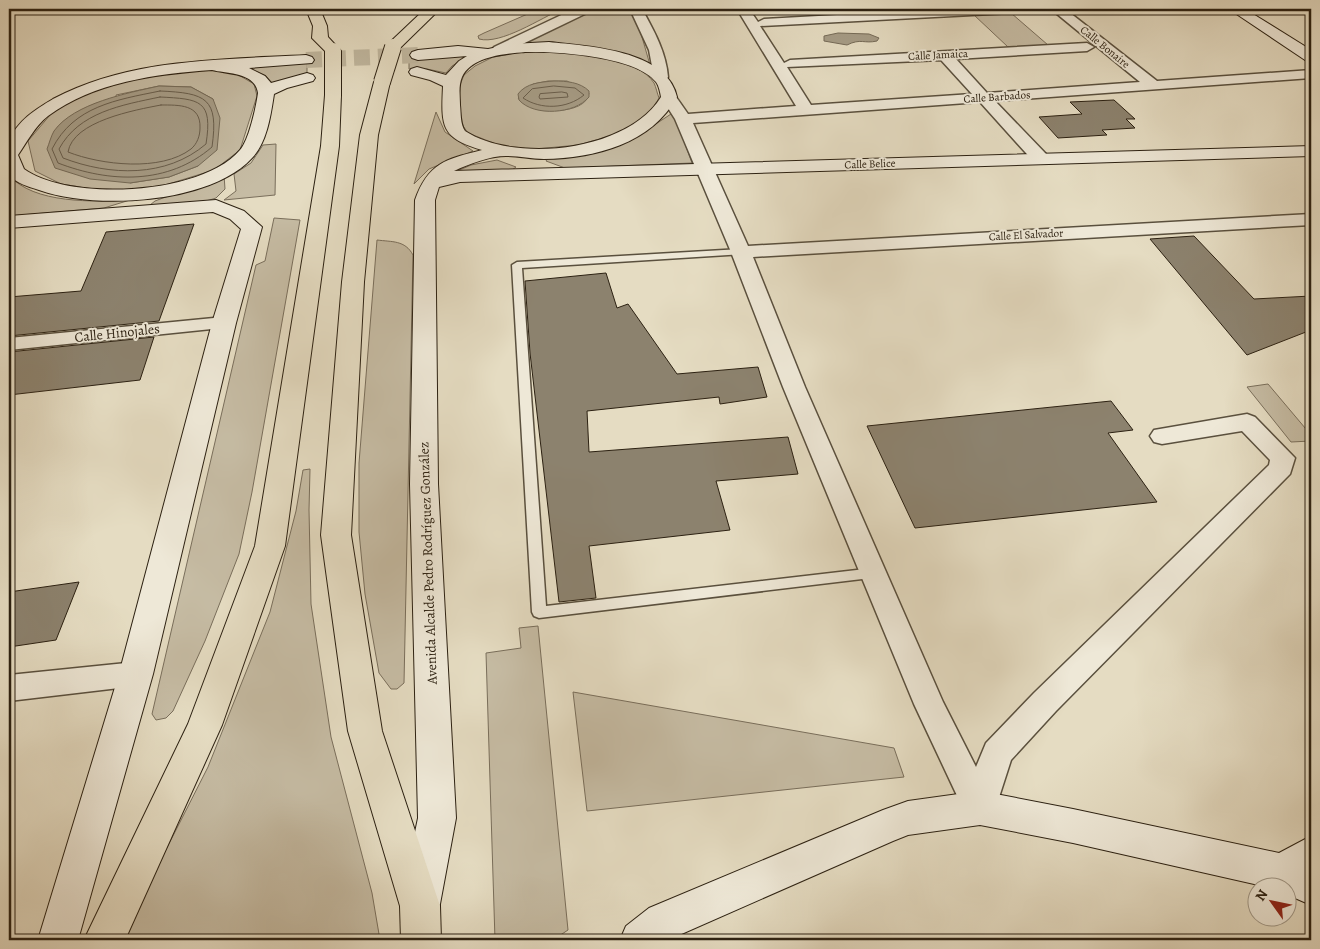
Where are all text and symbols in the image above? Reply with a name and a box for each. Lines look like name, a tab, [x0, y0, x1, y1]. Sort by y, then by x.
street label: Calle Bonaire	[1077, 22, 1133, 72]
street label: Calle Jamaica	[908, 46, 969, 64]
street label: Calle Barbados	[963, 87, 1031, 107]
street label: Calle Belice	[844, 156, 896, 172]
street label: Calle El Salvador	[988, 226, 1064, 244]
street label: Calle Hinojales	[73, 319, 161, 347]
street label: Avenida Alcalde Pedro Rodríguez González	[414, 441, 442, 686]
north arrow	[1248, 876, 1298, 926]
text: N	[1251, 886, 1272, 905]

